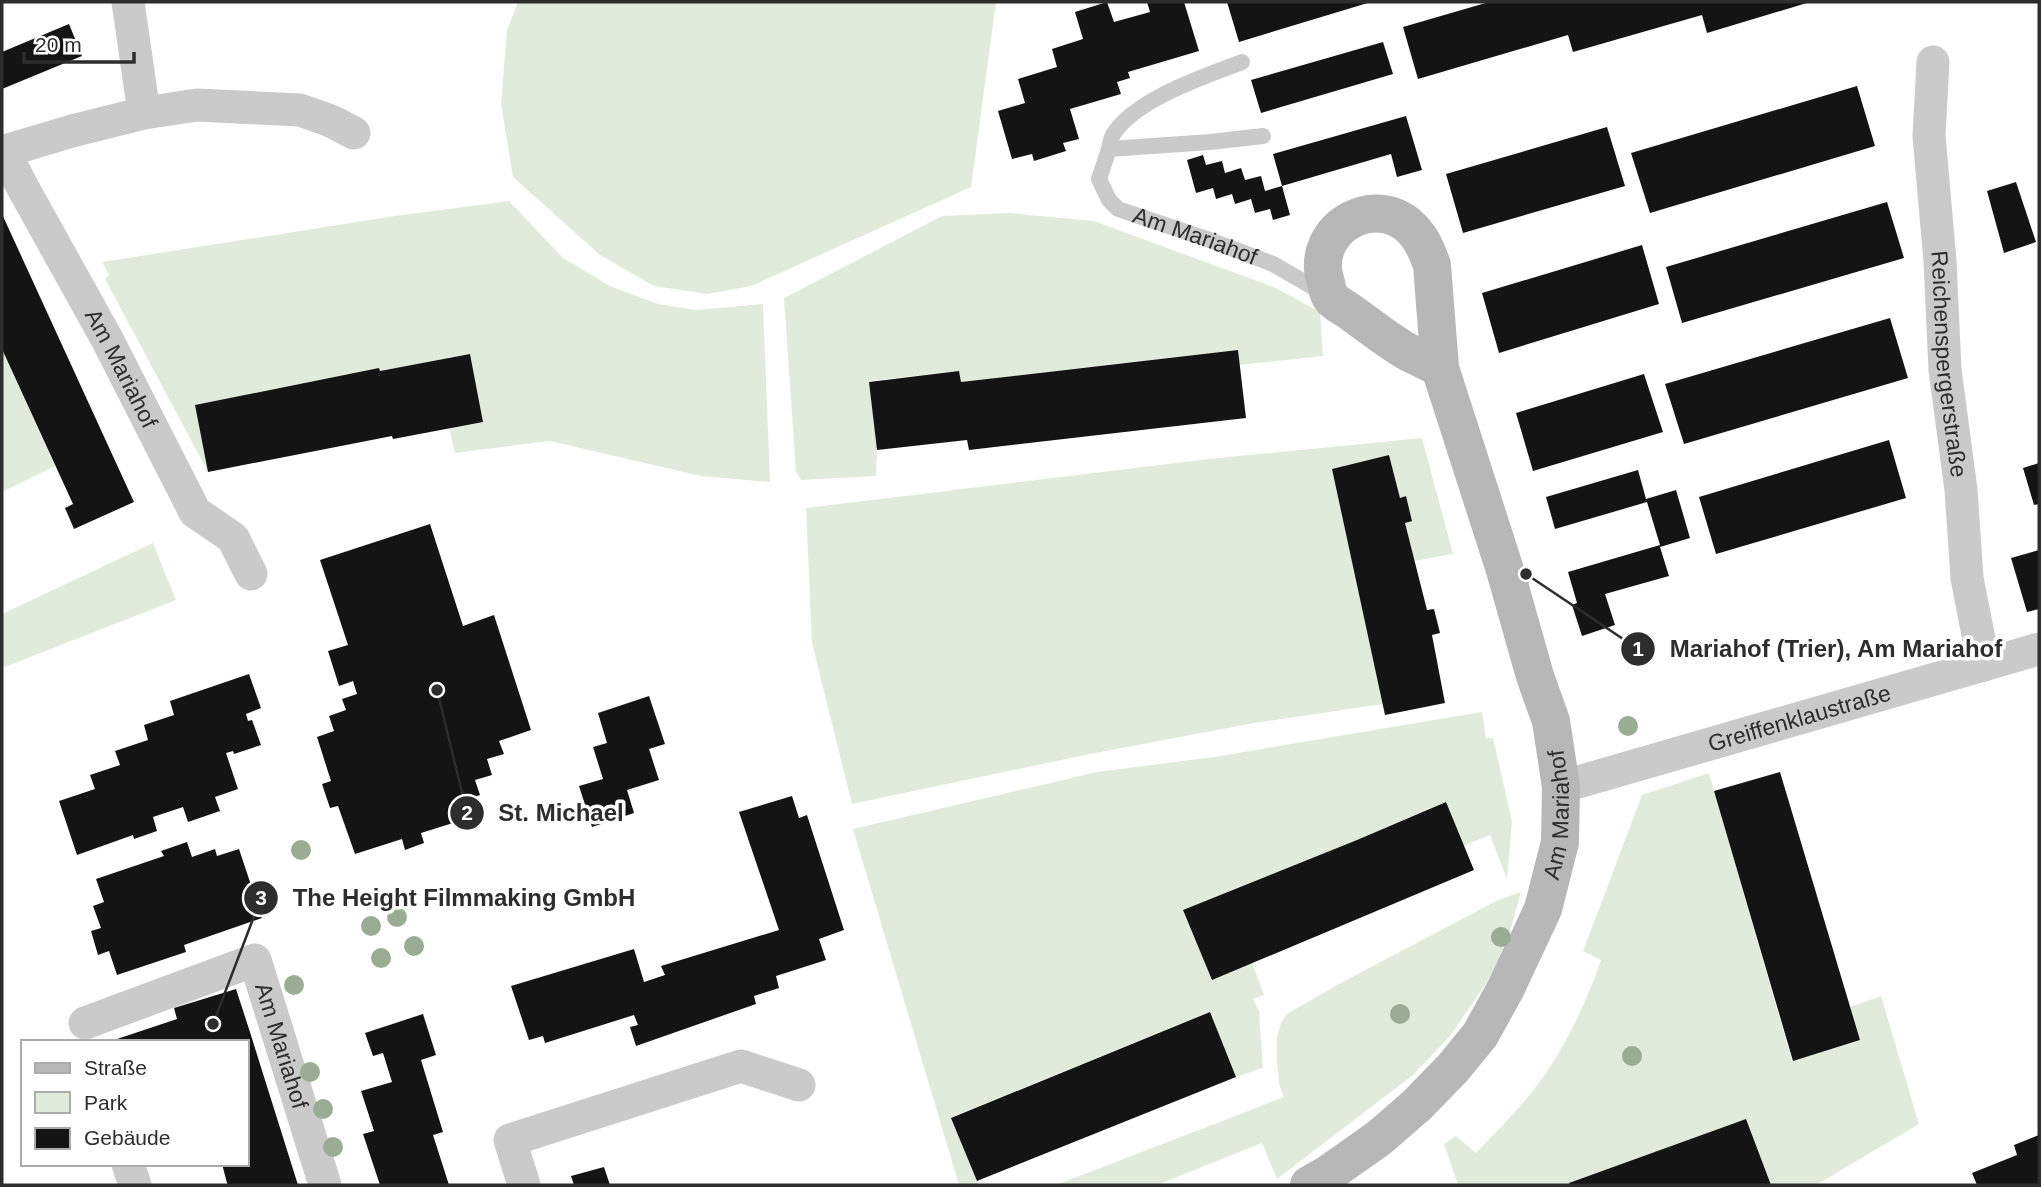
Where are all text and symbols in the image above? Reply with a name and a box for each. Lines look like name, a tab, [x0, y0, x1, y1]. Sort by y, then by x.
scale bar	[24, 21, 135, 65]
text: 20 m	[35, 33, 82, 56]
street label: Am Mariahof	[1130, 202, 1262, 270]
street label: Reichenspergerstraße	[1926, 249, 1972, 479]
street label: Am Mariahof	[80, 304, 163, 433]
callout: Mariahof (Trier), Am Mariahof	[1620, 627, 2017, 672]
text: Mariahof (Trier), Am Mariahof	[1670, 635, 2003, 662]
text: 1	[1632, 637, 1644, 660]
street label: Greiffenklaustraße	[1705, 680, 1894, 757]
street label: Am Mariahof	[1538, 748, 1574, 882]
callout: St. Michael	[449, 790, 638, 835]
text: St. Michael	[498, 799, 624, 826]
text: 2	[461, 801, 473, 824]
callout: The Height Filmmaking GmbH	[244, 875, 649, 920]
text: The Height Filmmaking GmbH	[293, 884, 635, 911]
text: 3	[255, 886, 267, 909]
street label: Am Mariahof	[250, 980, 314, 1112]
legend	[21, 1040, 248, 1166]
text: Straße	[84, 1056, 147, 1079]
text: Park	[84, 1091, 128, 1114]
text: Gebäude	[84, 1126, 170, 1149]

